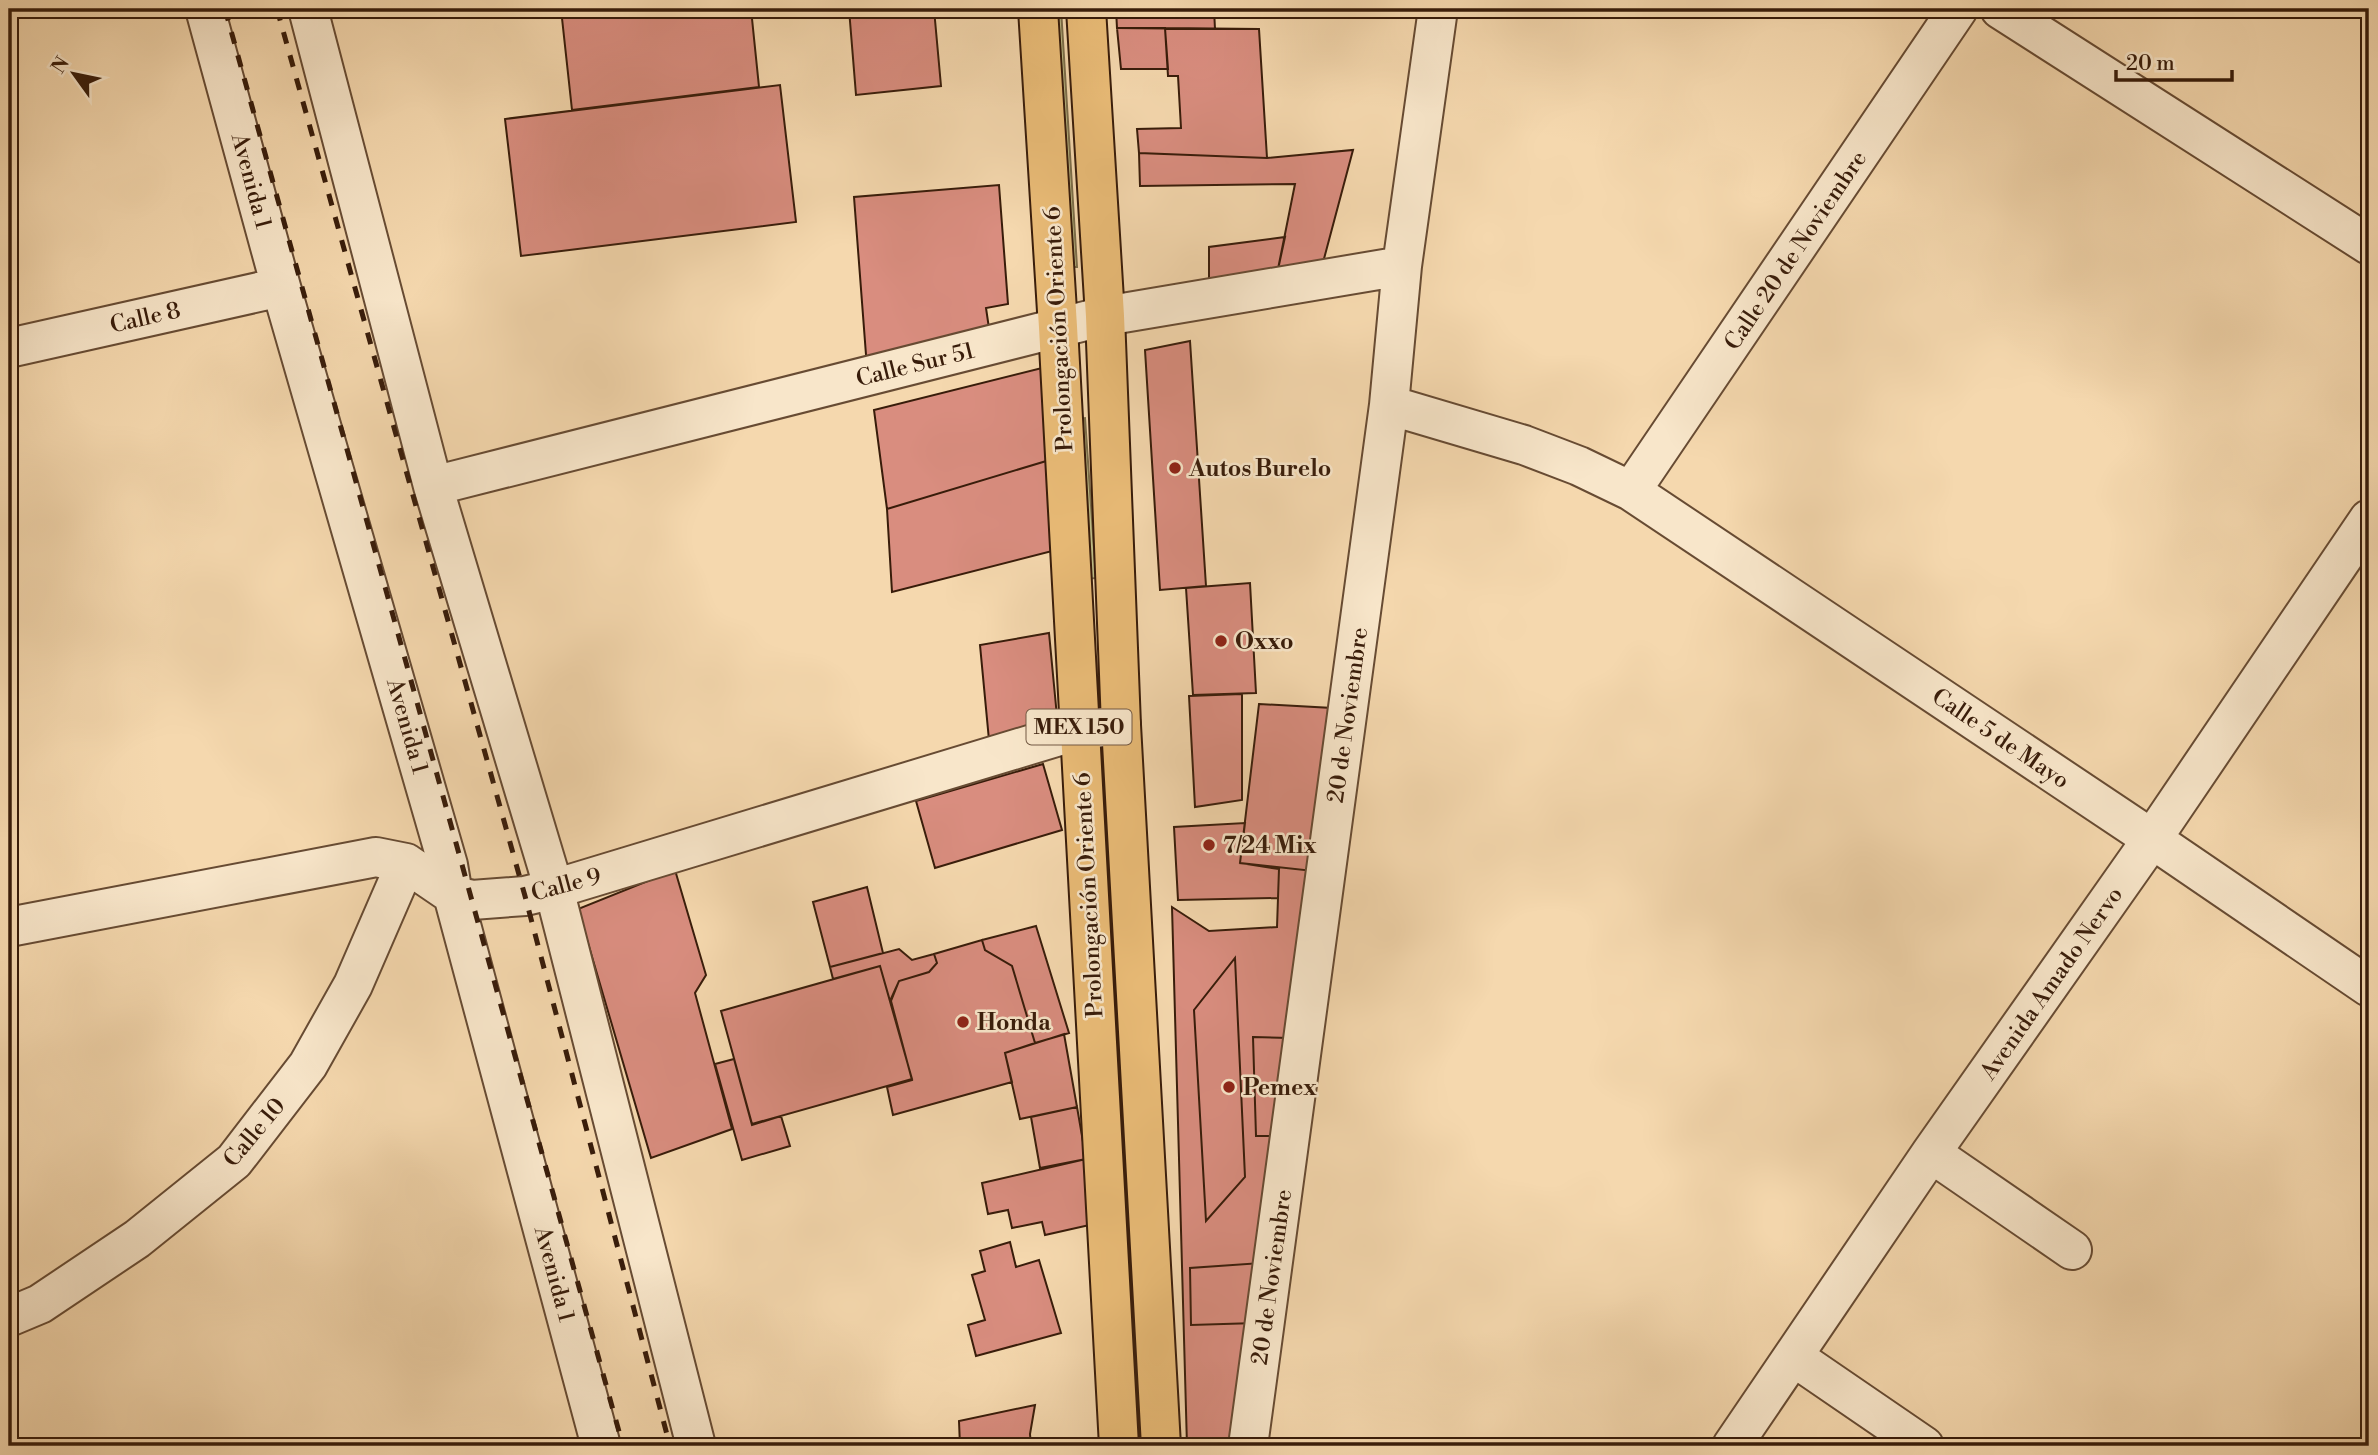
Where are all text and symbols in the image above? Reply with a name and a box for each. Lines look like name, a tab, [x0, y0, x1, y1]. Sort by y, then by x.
north arrow	[38, 38, 108, 108]
scale bar	[2116, 38, 2231, 82]
text: 20 m	[2126, 51, 2175, 77]
text: N	[46, 52, 75, 78]
street label: Avenida 1	[225, 129, 277, 232]
street label: Calle 20 de Noviembre	[1719, 146, 1873, 356]
street label: Prolongación Oriente 6	[1039, 206, 1079, 452]
street label: Calle 8	[107, 296, 183, 340]
street label: Calle Sur 51	[853, 337, 977, 393]
place label: Autos Burelo	[1188, 455, 1331, 483]
marker: Autos Burelo	[1167, 460, 1183, 476]
street label: 20 de Noviembre	[1322, 625, 1374, 805]
place label: Oxxo	[1235, 628, 1294, 656]
marker: Oxxo	[1213, 633, 1229, 649]
street label: Avenida 1	[380, 674, 434, 777]
street label: Calle 5 de Mayo	[1926, 683, 2074, 795]
road number: MEX 150	[1026, 710, 1132, 744]
street label: Prolongación Oriente 6	[1069, 772, 1109, 1018]
place label: 7/24 Mix	[1223, 832, 1317, 860]
marker: 7/24 Mix	[1201, 837, 1217, 853]
street label: Calle 9	[528, 862, 604, 908]
street label: Avenida Amado Nervo	[1974, 882, 2129, 1086]
place label: Honda	[977, 1009, 1051, 1037]
marker: Honda	[955, 1014, 971, 1030]
place label: Pemex	[1243, 1074, 1317, 1102]
marker: Pemex	[1221, 1079, 1237, 1095]
street label: Calle 10	[218, 1092, 292, 1173]
street label: 20 de Noviembre	[1246, 1187, 1298, 1367]
street label: Avenida 1	[528, 1222, 580, 1325]

